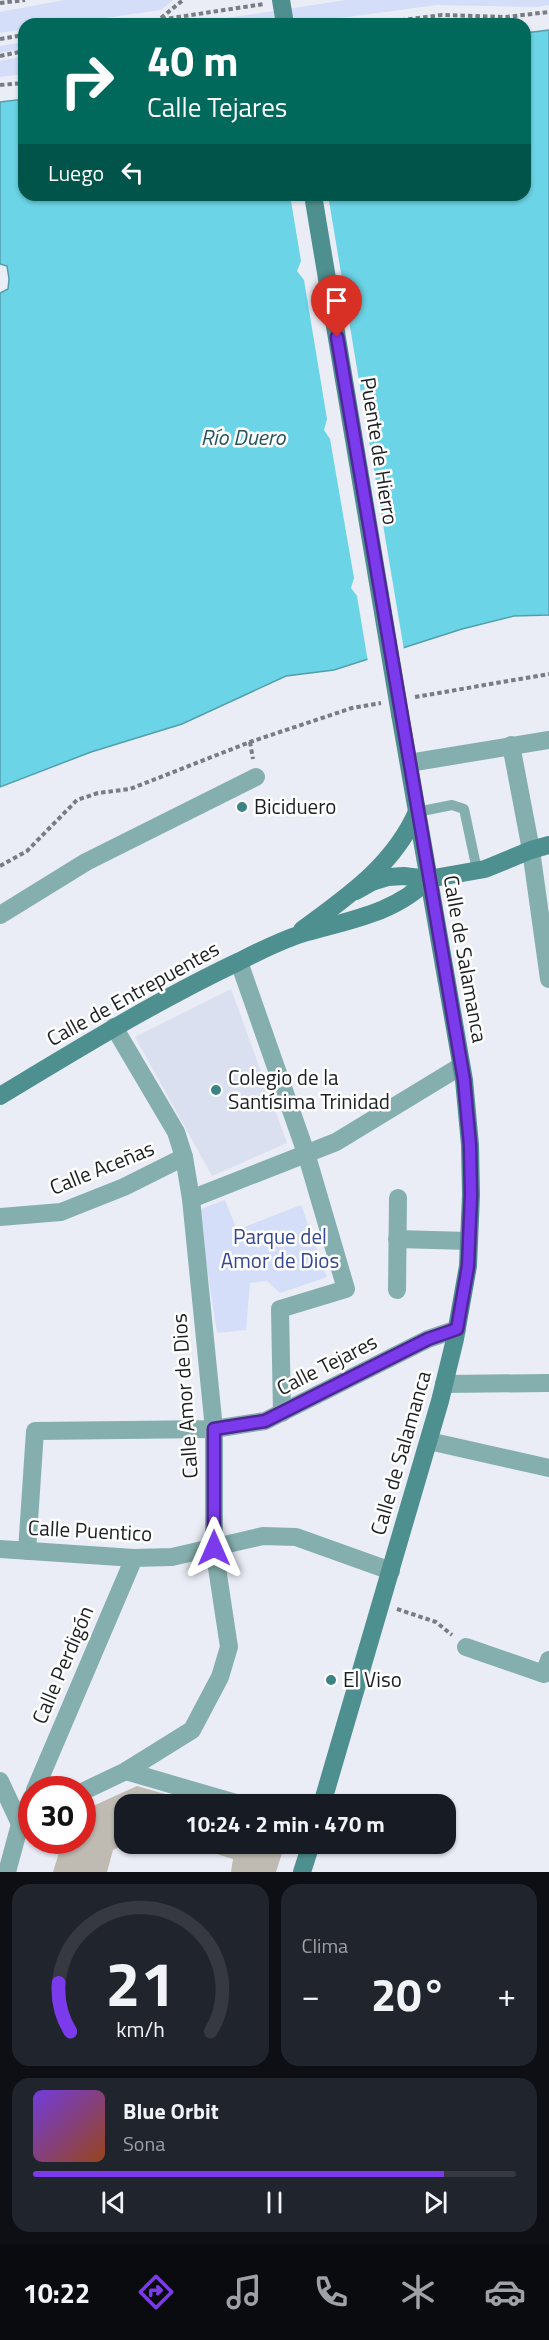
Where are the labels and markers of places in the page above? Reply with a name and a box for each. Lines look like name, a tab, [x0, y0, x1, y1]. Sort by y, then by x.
pin	[311, 275, 362, 337]
place label: Biciduero	[254, 790, 336, 822]
marker: Biciduero	[235, 800, 249, 814]
place label: Colegio de la Santísima Trinidad	[228, 1061, 390, 1117]
marker: Colegio de la Santísima Trinidad	[209, 1083, 223, 1097]
place label: El Viso	[343, 1663, 402, 1695]
marker: El Viso	[324, 1673, 338, 1687]

